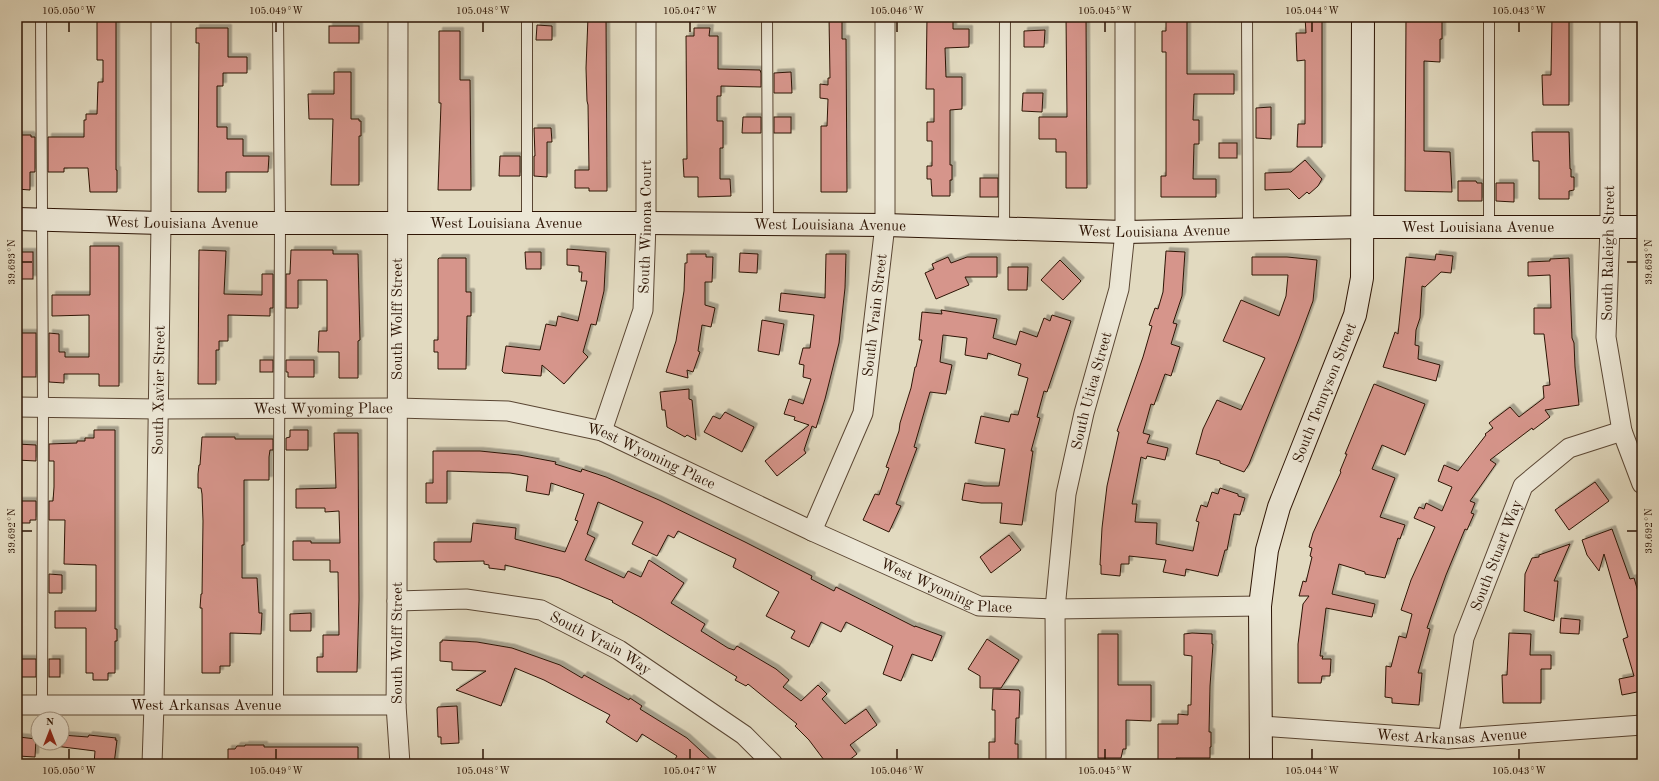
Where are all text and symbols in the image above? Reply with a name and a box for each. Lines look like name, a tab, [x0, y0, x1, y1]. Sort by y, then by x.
text: 105.050°W	[42, 6, 96, 16]
text: 105.049°W	[249, 6, 303, 16]
text: 105.048°W	[456, 6, 510, 16]
text: 105.047°W	[663, 6, 717, 16]
text: 105.046°W	[870, 6, 924, 16]
text: 105.045°W	[1078, 6, 1132, 16]
text: 105.044°W	[1285, 6, 1339, 16]
text: 105.043°W	[1492, 6, 1546, 16]
street label: South Winona Court	[638, 160, 655, 294]
street label: South Raleigh Street	[1601, 185, 1618, 321]
street label: West Louisiana Avenue	[105, 215, 258, 232]
street label: West Louisiana Avenue	[430, 217, 582, 232]
street label: West Louisiana Avenue	[754, 218, 906, 235]
street label: West Louisiana Avenue	[1402, 221, 1554, 236]
street label: West Louisiana Avenue	[1077, 224, 1230, 241]
text: 39.693°N	[7, 239, 17, 285]
text: 39.693°N	[1644, 239, 1654, 285]
street label: South Vrain Street	[861, 253, 891, 378]
street label: South Wolff Street	[391, 258, 406, 380]
street label: South Tennyson Street	[1291, 321, 1360, 465]
street label: South Xavier Street	[152, 325, 169, 455]
street label: South Utica Street	[1070, 330, 1116, 451]
street label: West Wyoming Place	[253, 402, 393, 418]
street label: West Wyoming Place	[585, 422, 717, 493]
street label: South Stuart Way	[1469, 498, 1526, 614]
text: 39.692°N	[7, 508, 17, 554]
text: 39.692°N	[1644, 508, 1654, 554]
street label: West Wyoming Place	[878, 557, 1012, 616]
street label: South Wolff Street	[391, 582, 406, 704]
street label: South Vrain Way	[547, 610, 653, 679]
street label: West Arkansas Avenue	[131, 699, 281, 714]
north arrow	[30, 711, 70, 751]
text: N	[46, 717, 55, 728]
street label: West Arkansas Avenue	[1376, 727, 1527, 748]
text: 105.050°W	[42, 766, 96, 776]
text: 105.049°W	[249, 766, 303, 776]
text: 105.048°W	[456, 766, 510, 776]
text: 105.047°W	[663, 766, 717, 776]
text: 105.046°W	[870, 766, 924, 776]
text: 105.045°W	[1078, 766, 1132, 776]
text: 105.044°W	[1285, 766, 1339, 776]
text: 105.043°W	[1492, 766, 1546, 776]

